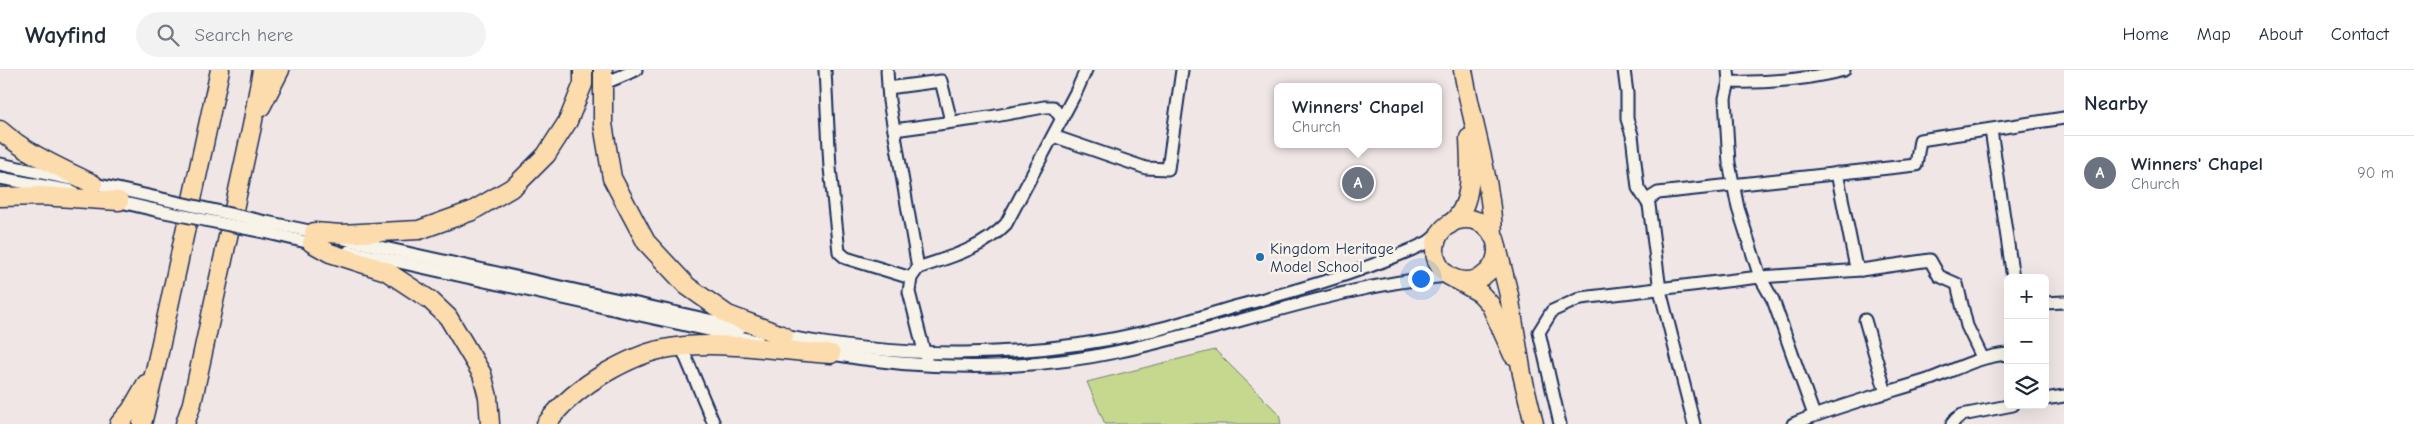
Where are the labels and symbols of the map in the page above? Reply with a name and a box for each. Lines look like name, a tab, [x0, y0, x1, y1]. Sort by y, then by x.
pin: A	[1342, 164, 1374, 202]
place label: Kingdom Heritage Model School	[1270, 240, 1394, 276]
marker: Kingdom Heritage Model School	[1254, 251, 1266, 263]
your location	[1408, 266, 1434, 292]

